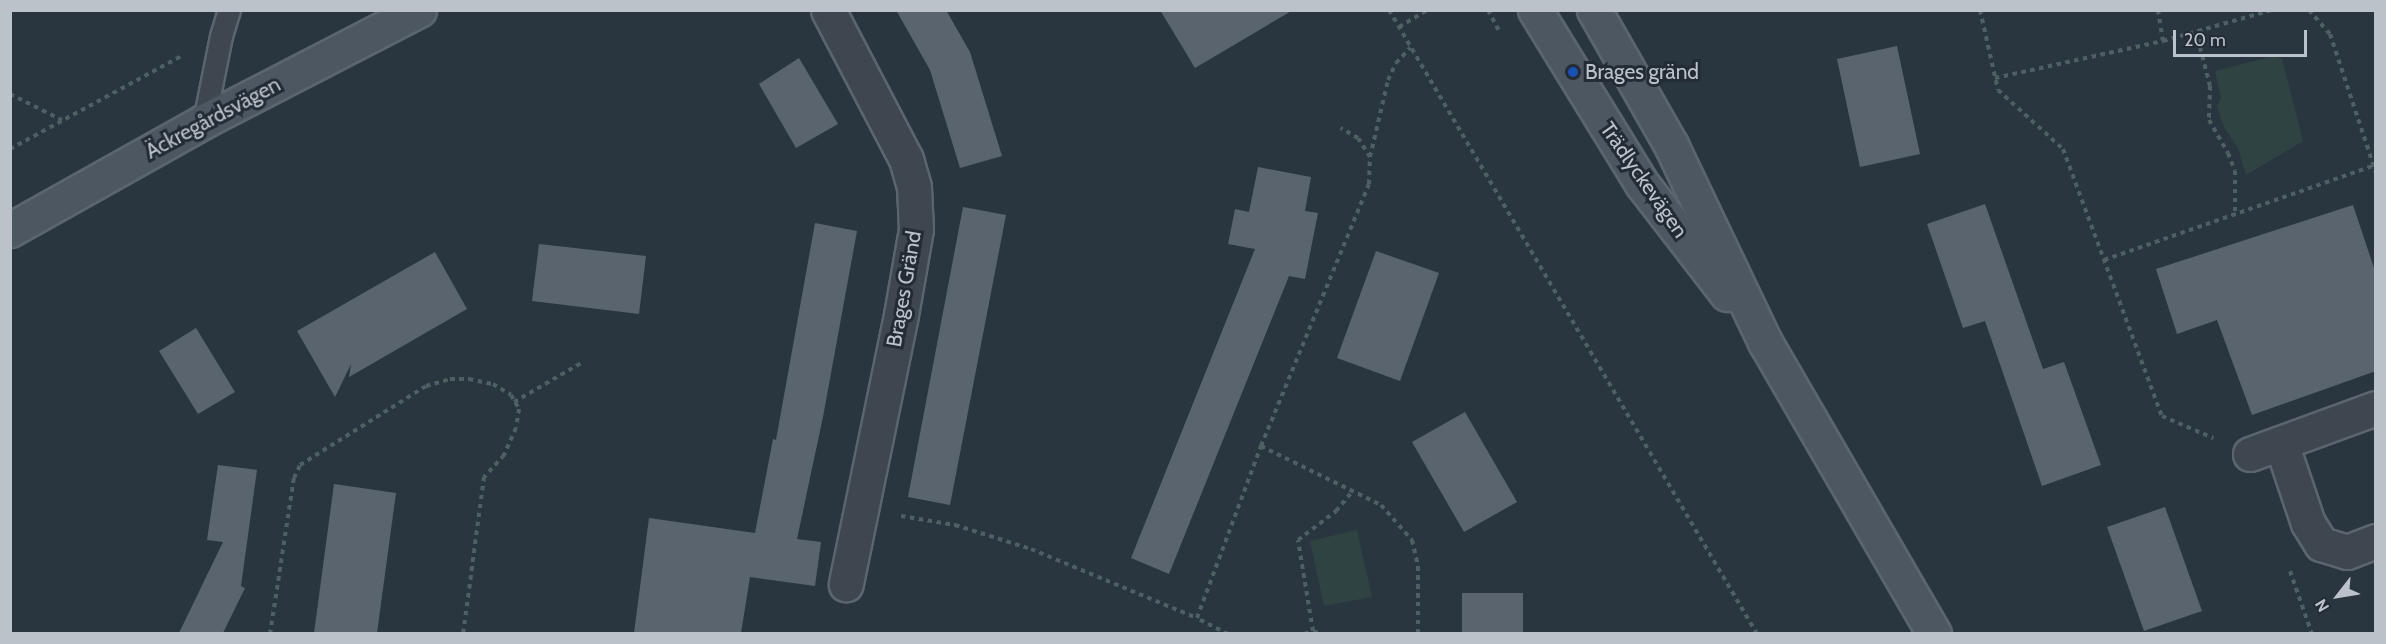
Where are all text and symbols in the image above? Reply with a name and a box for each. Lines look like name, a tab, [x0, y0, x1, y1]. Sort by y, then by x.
scale bar	[2176, 18, 2310, 56]
text: 20 m	[2184, 29, 2226, 51]
place label: Brages gränd	[1585, 59, 1699, 85]
marker: Brages gränd	[1566, 65, 1580, 79]
street label: Äckregårdsvägen	[141, 72, 285, 164]
street label: Trädlyckevägen	[1595, 117, 1693, 243]
street label: Brages Gränd	[881, 229, 927, 349]
north arrow	[2308, 566, 2368, 626]
text: N	[2311, 596, 2333, 615]

